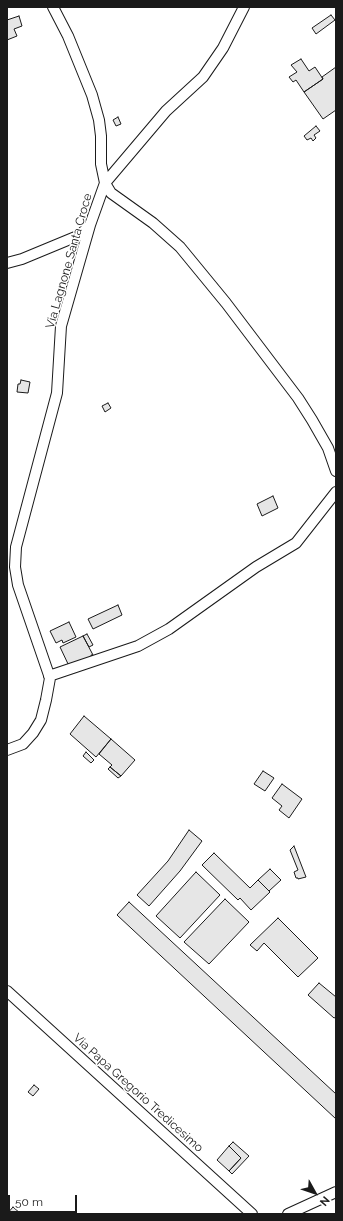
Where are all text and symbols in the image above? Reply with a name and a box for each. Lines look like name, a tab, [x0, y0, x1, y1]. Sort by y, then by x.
street label: Via Lagnone Santa Croce	[43, 192, 95, 330]
street label: Via Papa Gregorio Tredicesimo	[70, 1031, 206, 1155]
north arrow	[295, 1173, 335, 1213]
scale bar	[10, 1187, 79, 1213]
text: N	[317, 1194, 332, 1208]
text: 50 m	[15, 1195, 43, 1209]

